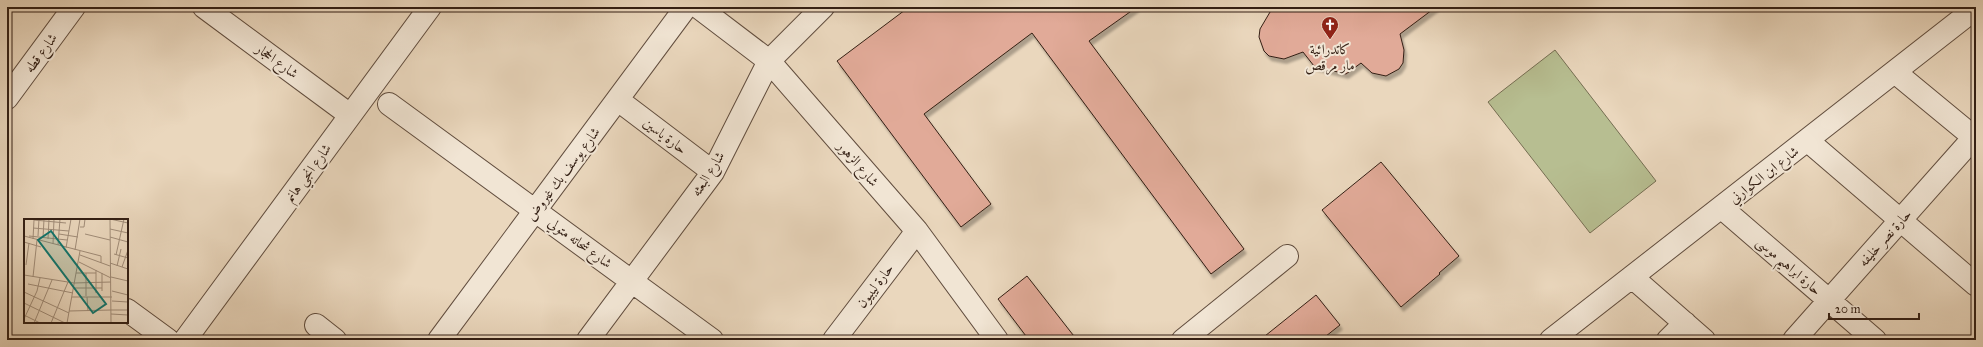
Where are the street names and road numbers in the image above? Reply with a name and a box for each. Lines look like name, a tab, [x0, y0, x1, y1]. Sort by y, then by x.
street label: شارع قطه	[21, 30, 63, 78]
street label: شارع الحجار	[249, 39, 302, 85]
street label: حارة ياسين	[640, 114, 690, 158]
street label: شارع يوسف بك غيروض	[522, 124, 606, 226]
street label: شارع الزهور	[830, 136, 882, 192]
street label: شارع انجي هانم	[281, 140, 338, 208]
street label: شارع ابن الكوارني	[1726, 142, 1804, 210]
street label: شارع البعثه	[688, 148, 731, 201]
street label: حارة نصر خليفه	[1855, 206, 1916, 271]
street label: شارع شحاته متولي	[543, 214, 615, 274]
street label: حارة ابراهيم موسى	[1750, 233, 1825, 303]
street label: حارة ليبيون	[853, 261, 897, 311]

